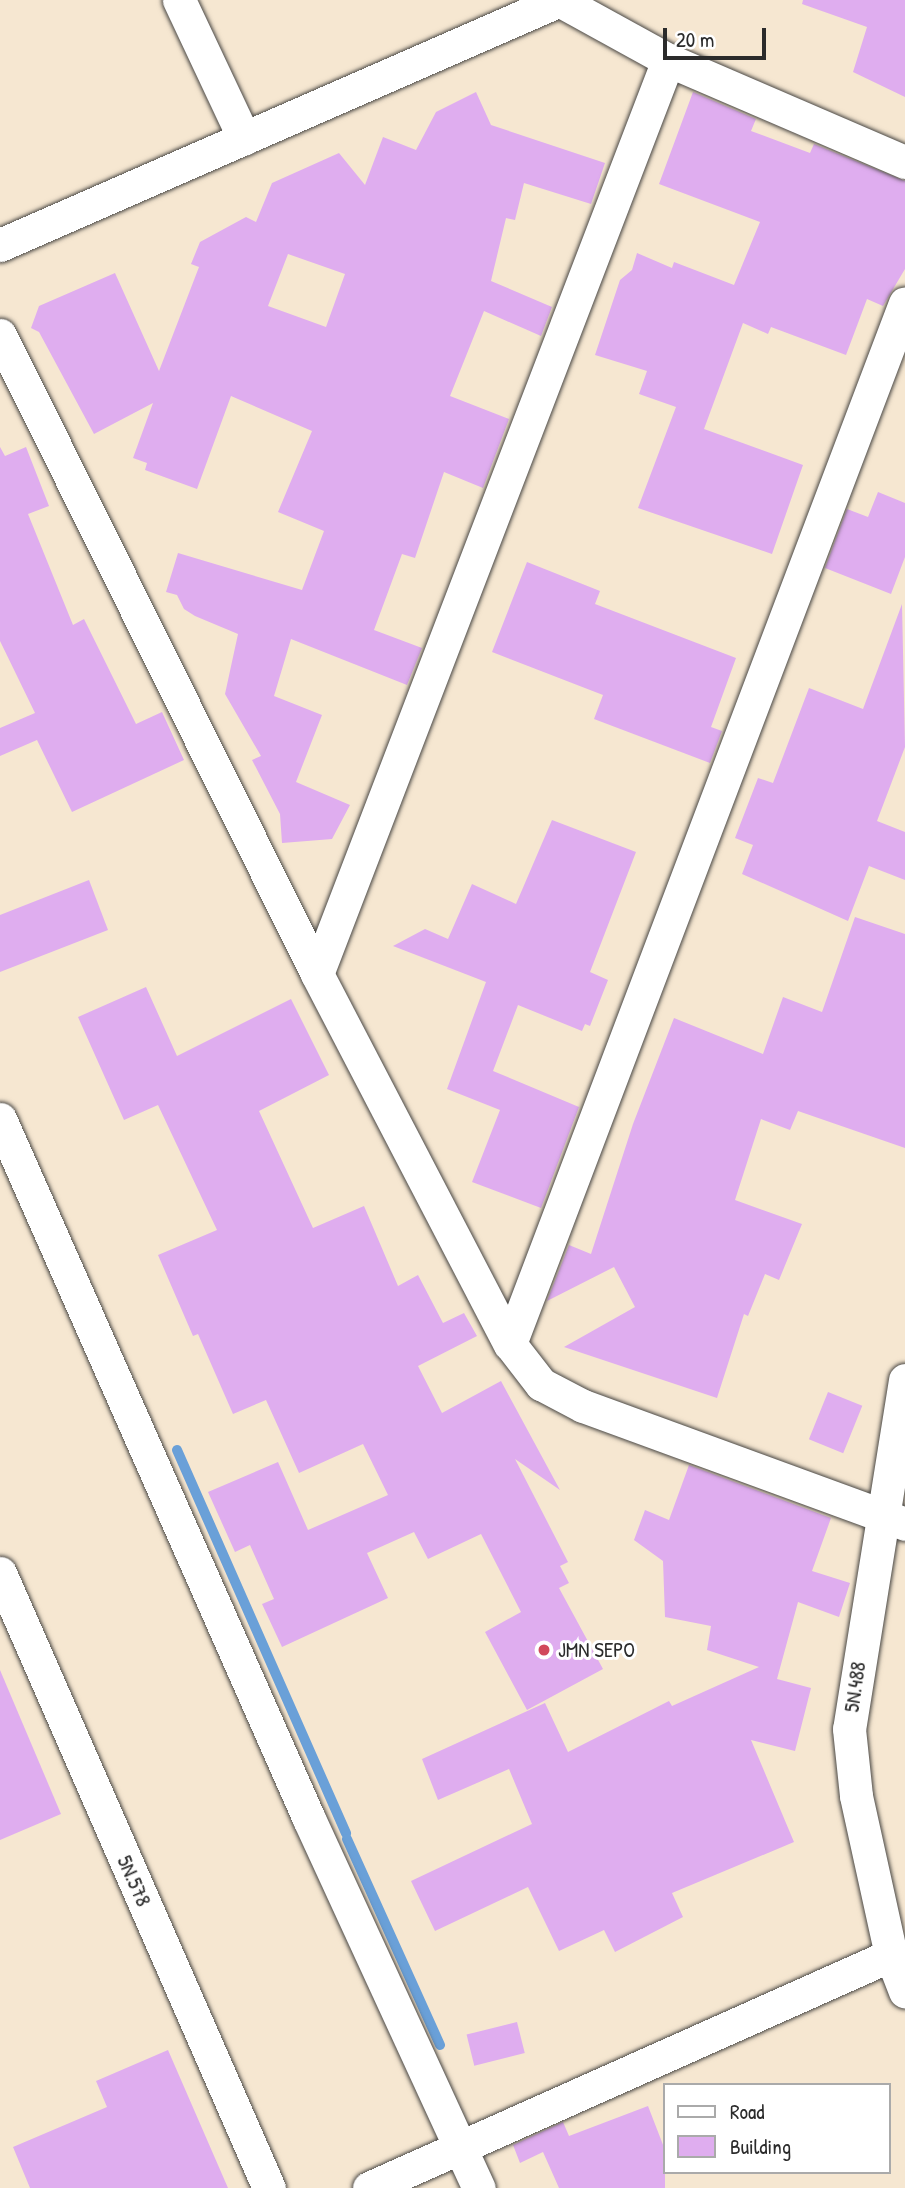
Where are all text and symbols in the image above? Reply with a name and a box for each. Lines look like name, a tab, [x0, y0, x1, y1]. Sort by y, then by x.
scale bar	[667, 14, 770, 58]
text: 20 m	[676, 25, 714, 54]
place label: JMN SEPO	[558, 1637, 635, 1663]
marker: JMN SEPO	[536, 1642, 552, 1658]
street label: 5N.488	[839, 1660, 871, 1714]
street label: 5N.578	[112, 1852, 156, 1910]
legend	[664, 2083, 891, 2174]
text: Road	[730, 2097, 764, 2126]
text: Building	[730, 2132, 791, 2161]

